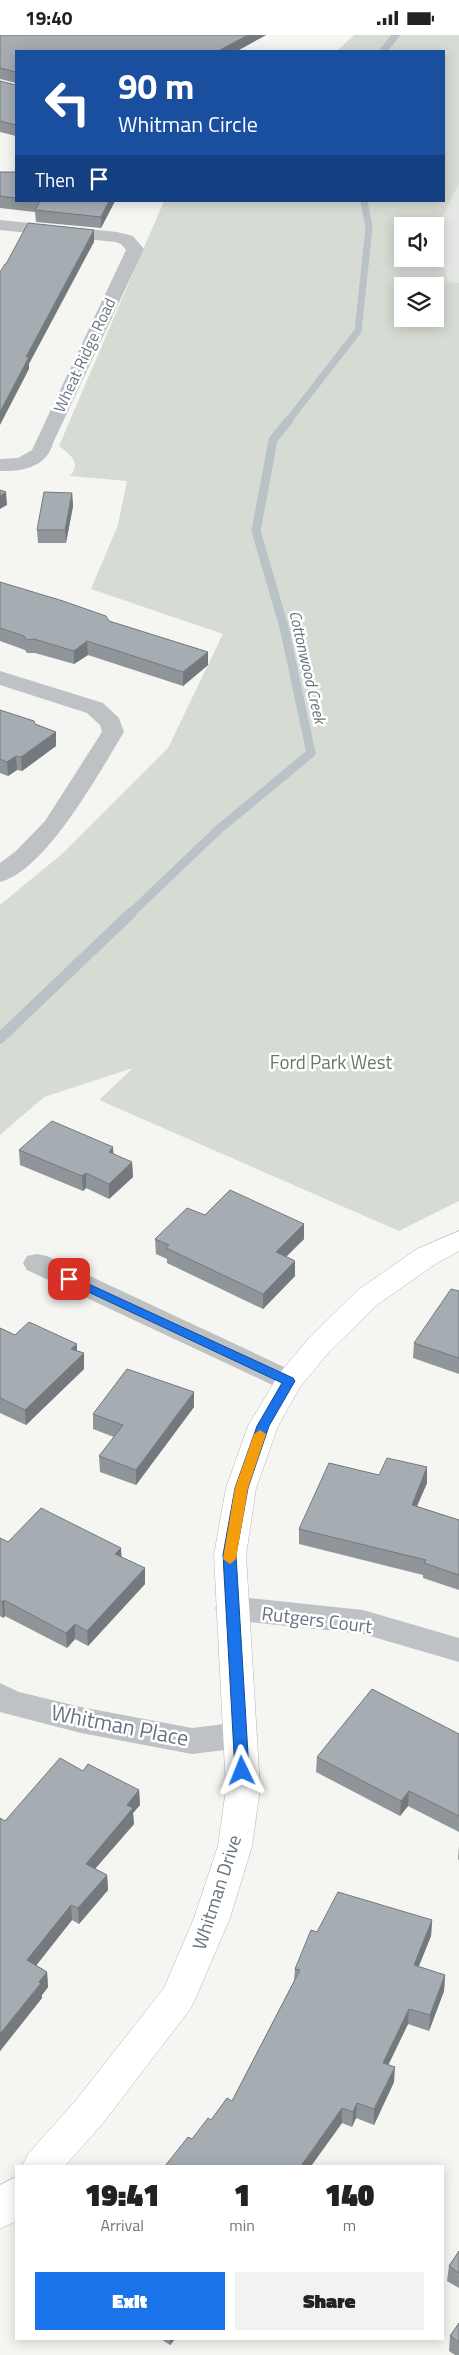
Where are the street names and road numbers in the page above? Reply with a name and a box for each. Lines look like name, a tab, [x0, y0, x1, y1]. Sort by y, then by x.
street label: Wheat Ridge Road	[47, 294, 121, 416]
street label: Rutgers Court	[260, 1598, 374, 1640]
street label: Whitman Place	[48, 1695, 192, 1755]
street label: Whitman Drive	[184, 1831, 248, 1953]

